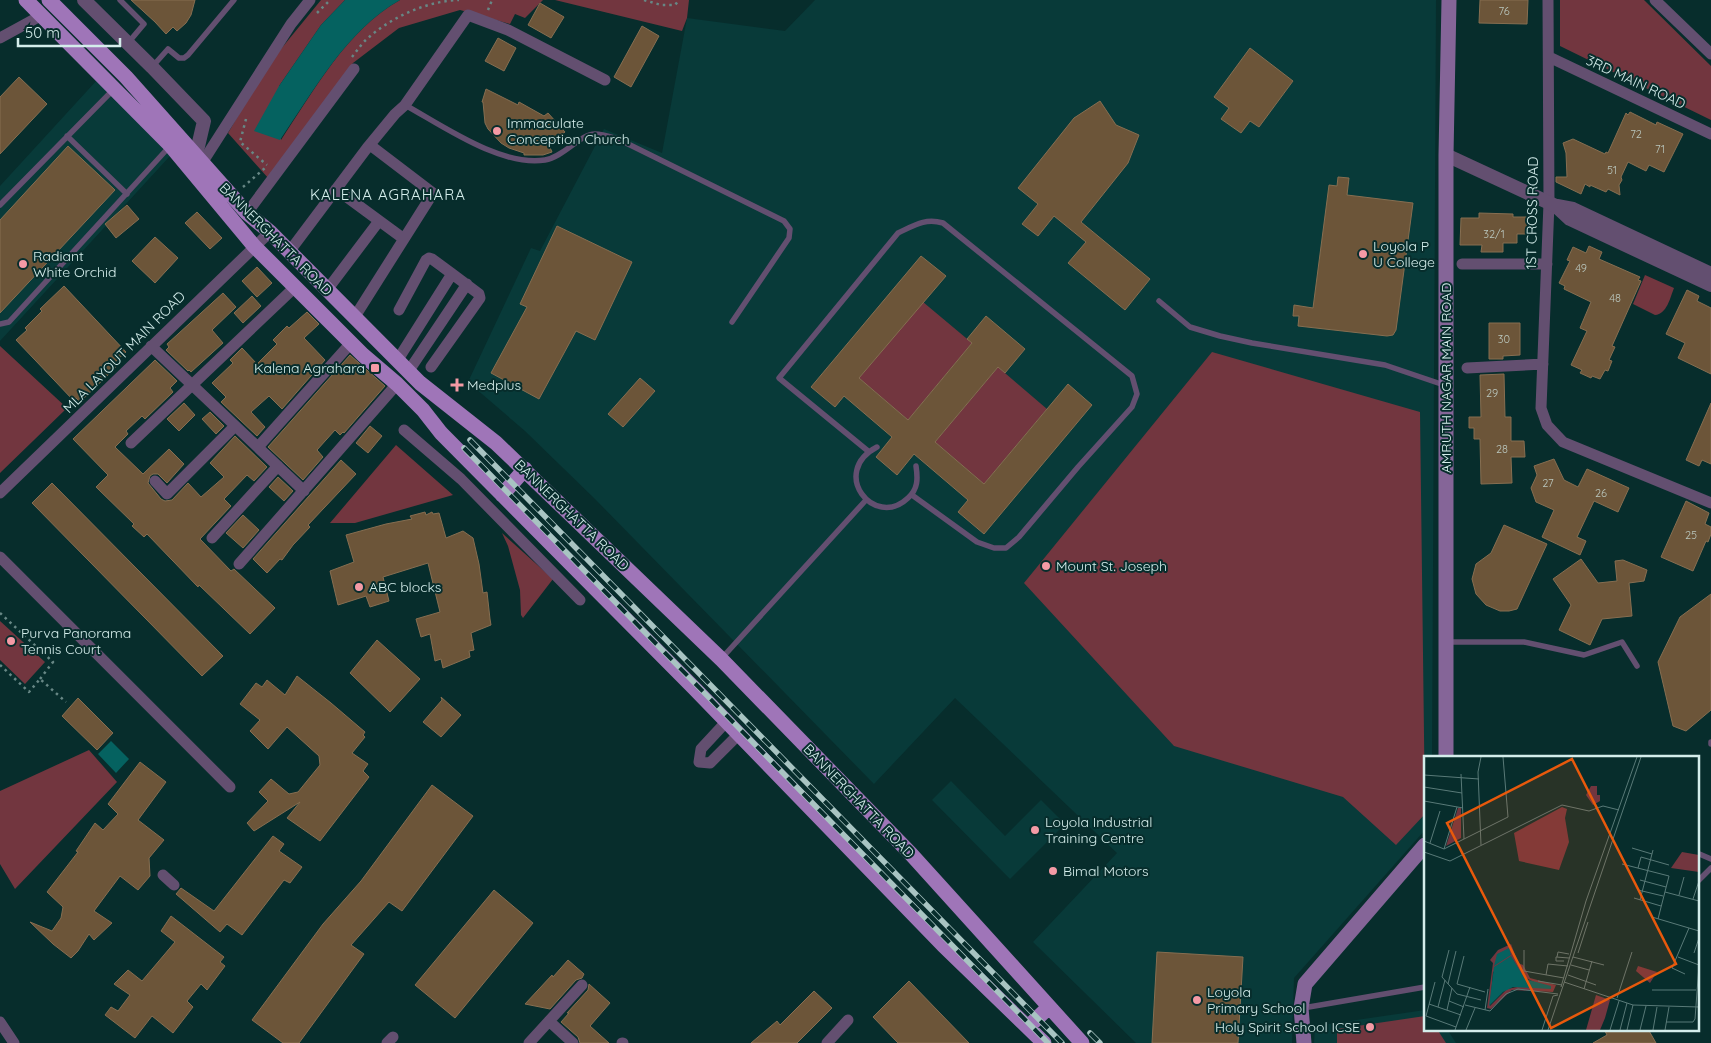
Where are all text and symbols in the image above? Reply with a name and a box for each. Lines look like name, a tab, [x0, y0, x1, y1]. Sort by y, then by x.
house number: 76	[1498, 4, 1510, 18]
scale bar	[18, 15, 120, 47]
text: 50 m	[25, 23, 60, 42]
street label: 3RD MAIN ROAD	[1583, 51, 1689, 113]
place label: Immaculate Conception Church	[507, 114, 630, 148]
marker: Immaculate Conception Church	[491, 125, 503, 137]
house number: 72	[1630, 127, 1642, 141]
house number: 71	[1655, 142, 1665, 156]
street label: 1ST CROSS ROAD	[1522, 156, 1542, 270]
house number: 51	[1607, 163, 1617, 177]
street label: BANNERGHATTA ROAD	[216, 179, 336, 299]
district label: KALENA AGRAHARA	[310, 185, 466, 204]
house number: 32/1	[1483, 227, 1505, 241]
place label: Loyola P U College	[1373, 237, 1435, 271]
place label: Radiant White Orchid	[33, 247, 116, 281]
marker: Loyola P U College	[1357, 248, 1369, 260]
marker: Radiant White Orchid	[17, 258, 29, 270]
house number: 49	[1575, 261, 1587, 275]
street label: AMRUTH NAGAR MAIN ROAD	[1437, 283, 1455, 473]
street label: MLA LAYOUT MAIN ROAD	[59, 287, 189, 417]
house number: 48	[1609, 291, 1621, 305]
house number: 30	[1498, 332, 1510, 346]
place label: Kalena Agrahara	[254, 359, 365, 377]
marker: Kalena Agrahara	[369, 362, 381, 374]
place label: Medplus	[467, 376, 521, 394]
marker: Medplus	[451, 379, 463, 391]
house number: 29	[1486, 386, 1498, 400]
house number: 28	[1496, 442, 1508, 456]
street label: BANNERGHATTA ROAD	[511, 456, 633, 574]
house number: 27	[1542, 476, 1554, 490]
house number: 26	[1595, 486, 1607, 500]
house number: 25	[1685, 528, 1697, 542]
place label: Mount St. Joseph	[1056, 557, 1167, 575]
marker: Mount St. Joseph	[1040, 560, 1052, 572]
place label: ABC blocks	[369, 578, 441, 596]
marker: ABC blocks	[353, 581, 365, 593]
place label: Purva Panorama Tennis Court	[21, 624, 131, 658]
marker: Purva Panorama Tennis Court	[5, 635, 17, 647]
street label: BANNERGHATTA ROAD	[800, 740, 918, 862]
inset map	[1424, 756, 1698, 1030]
place label: Loyola Industrial Training Centre	[1045, 813, 1152, 847]
marker: Loyola Industrial Training Centre	[1029, 824, 1041, 836]
place label: Bimal Motors	[1063, 862, 1149, 880]
marker: Bimal Motors	[1047, 865, 1059, 877]
place label: Loyola Primary School	[1207, 983, 1305, 1017]
marker: Loyola Primary School	[1191, 994, 1203, 1006]
place label: Holy Spirit School ICSE	[1215, 1018, 1360, 1036]
marker: Holy Spirit School ICSE	[1364, 1021, 1376, 1033]

